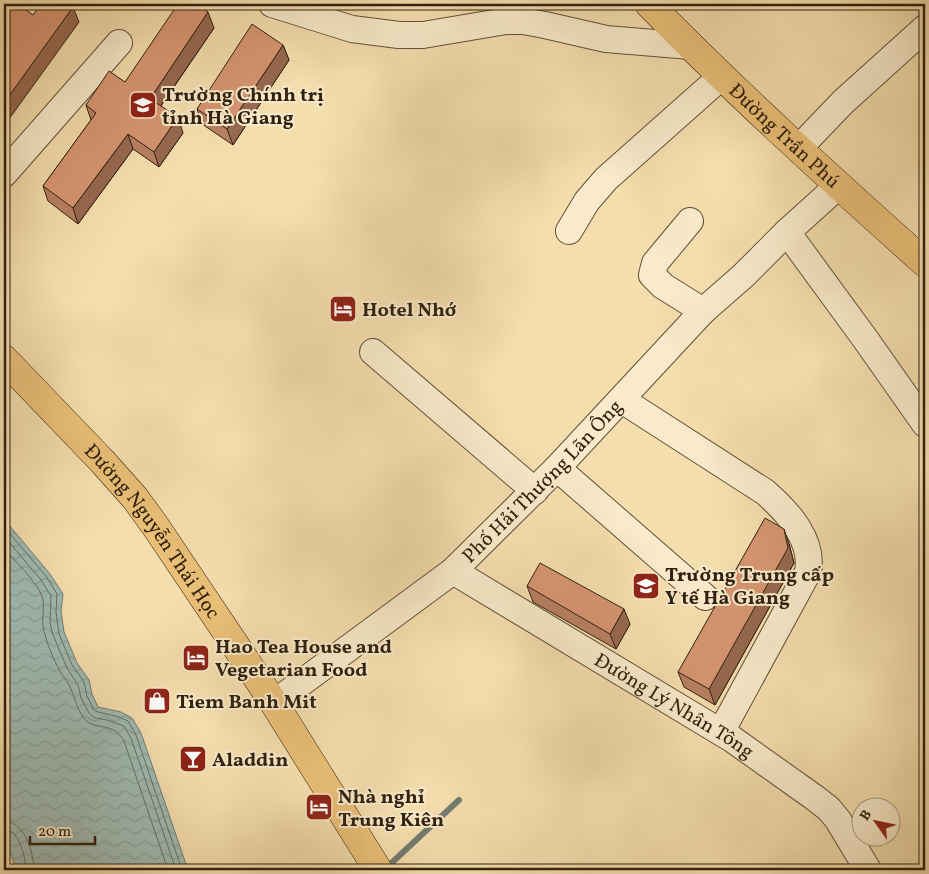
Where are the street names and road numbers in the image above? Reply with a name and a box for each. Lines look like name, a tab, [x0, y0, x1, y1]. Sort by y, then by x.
street label: Đường Trần Phú	[721, 78, 845, 196]
street label: Phố Hải Thượng Lãn Ông	[457, 394, 630, 570]
street label: Đường Nguyễn Thái Học	[77, 438, 226, 625]
street label: Đường Lý Nhân Tông	[588, 647, 759, 766]

